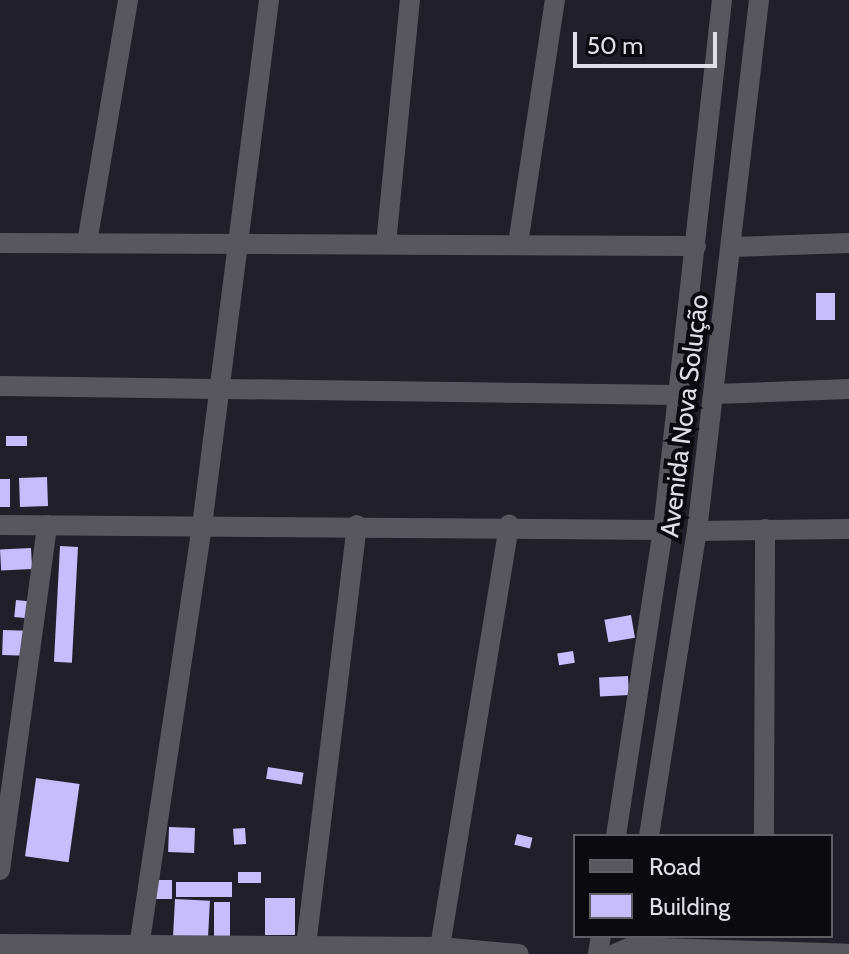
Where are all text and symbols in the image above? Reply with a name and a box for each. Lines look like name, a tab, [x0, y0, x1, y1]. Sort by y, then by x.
scale bar	[577, 16, 721, 66]
text: 50 m	[587, 31, 643, 60]
street label: Avenida Nova Solução	[655, 293, 715, 539]
legend	[573, 834, 833, 938]
text: Road	[649, 852, 701, 881]
text: Building	[649, 892, 730, 921]

